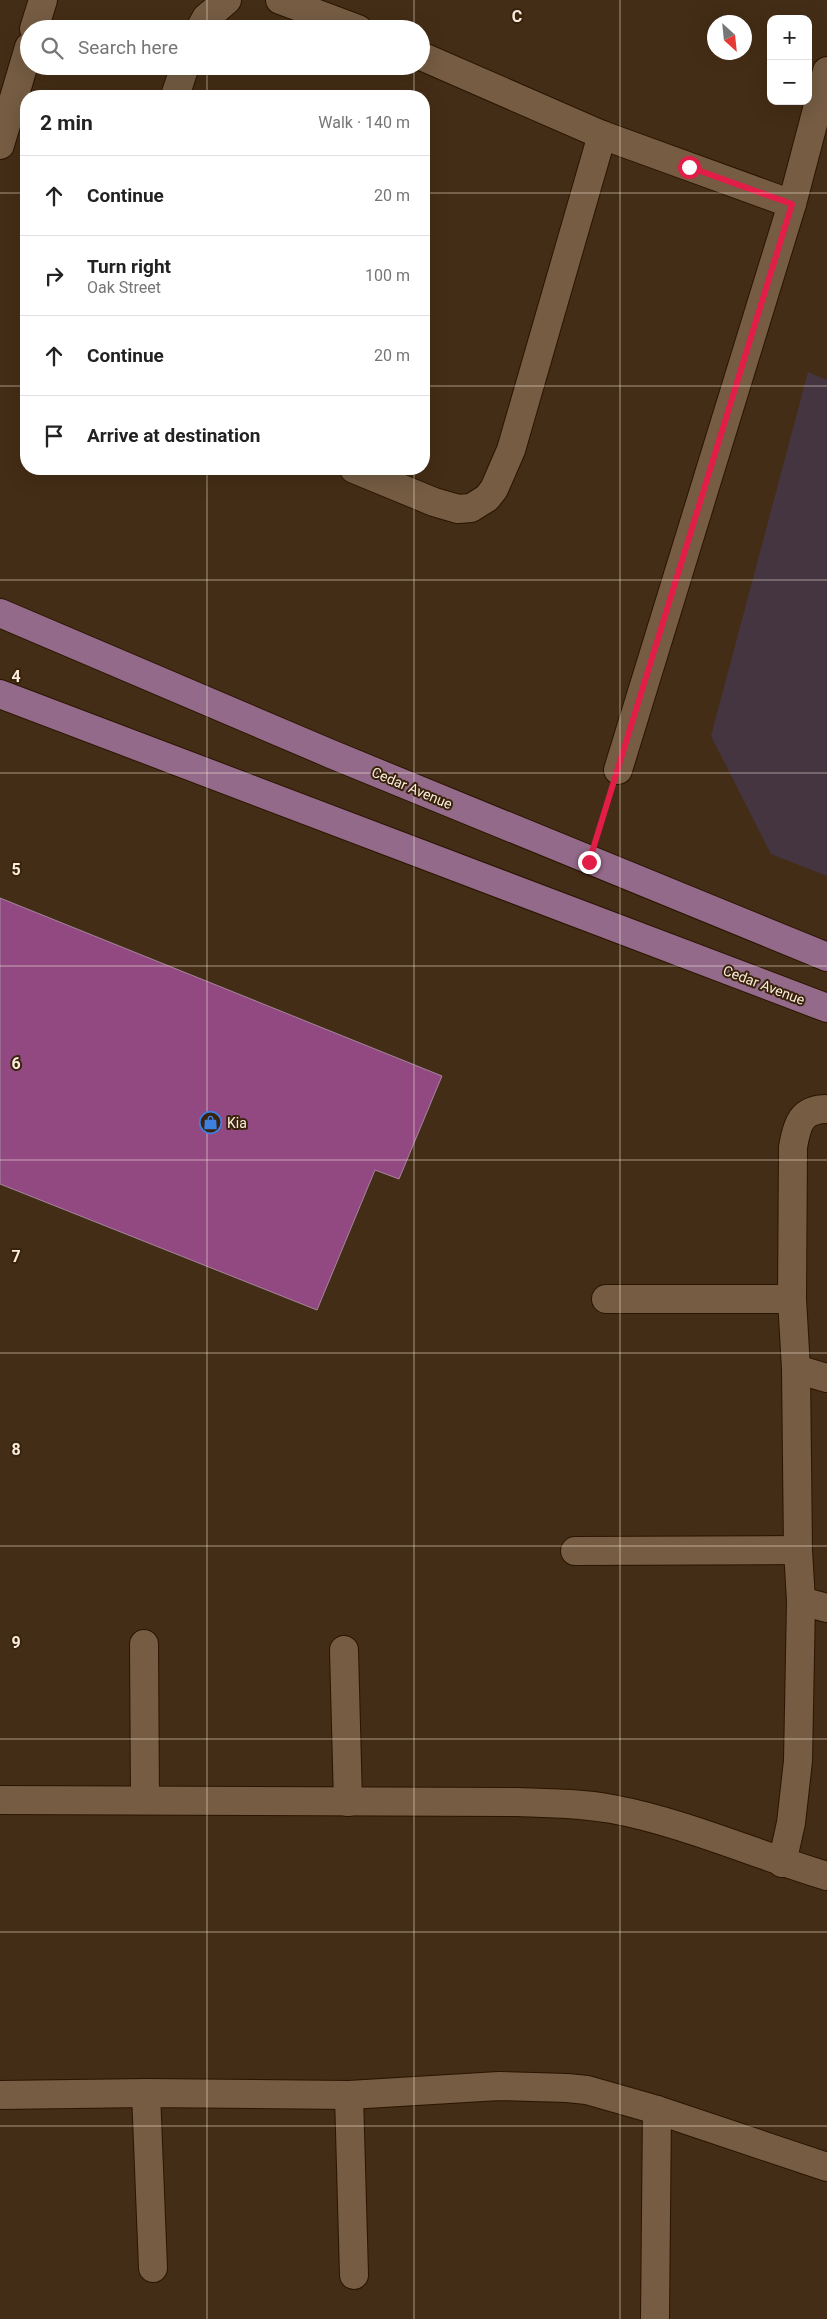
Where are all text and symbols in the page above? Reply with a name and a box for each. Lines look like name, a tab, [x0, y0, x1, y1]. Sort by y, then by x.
text: C	[512, 7, 522, 26]
north arrow	[707, 15, 752, 60]
map controls	[767, 15, 812, 105]
button: +	[767, 15, 812, 60]
search box	[20, 20, 430, 75]
icon: search	[38, 34, 66, 62]
text: Search here	[78, 36, 178, 59]
button: −	[767, 60, 812, 105]
text: 2 min	[40, 111, 93, 135]
text: Walk · 140 m	[318, 113, 410, 132]
route start	[678, 156, 701, 179]
icon: ahead	[40, 182, 68, 210]
text: Continue	[87, 184, 164, 207]
text: 20 m	[374, 186, 410, 205]
text: Turn right	[87, 255, 171, 278]
icon: right	[40, 262, 68, 290]
text: 100 m	[365, 266, 410, 285]
text: Oak Street	[87, 278, 161, 297]
icon: ahead	[40, 342, 68, 370]
text: Continue	[87, 344, 164, 367]
text: 20 m	[374, 346, 410, 365]
icon: arrive	[40, 422, 68, 450]
text: Arrive at destination	[87, 424, 260, 447]
text: 4	[11, 667, 21, 686]
street label: Cedar Avenue	[369, 764, 455, 812]
route end	[578, 851, 601, 874]
text: 5	[11, 860, 21, 879]
street label: Cedar Avenue	[721, 962, 807, 1008]
text: 6	[11, 1054, 21, 1073]
shop icon: Kia	[199, 1111, 223, 1135]
place label: Kia	[227, 1115, 247, 1131]
text: 7	[11, 1247, 21, 1266]
text: 8	[11, 1440, 21, 1459]
text: 9	[11, 1633, 21, 1652]

